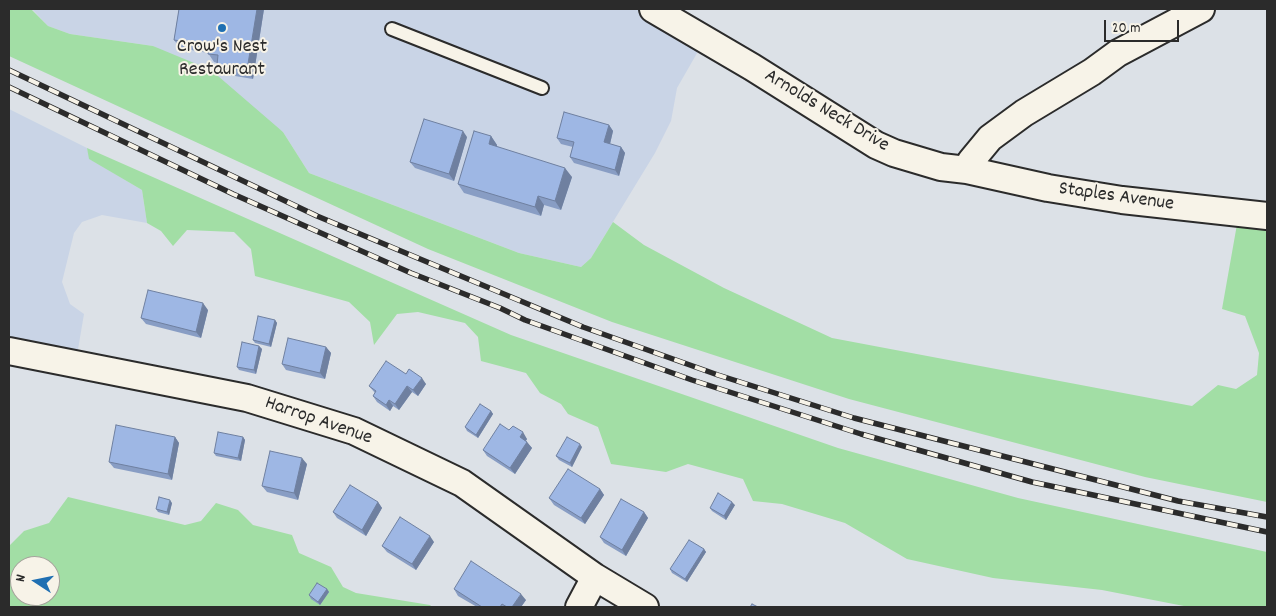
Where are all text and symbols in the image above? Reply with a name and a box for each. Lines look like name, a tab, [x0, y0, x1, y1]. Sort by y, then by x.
scale bar	[1106, 10, 1181, 42]
text: 20 m	[1112, 18, 1140, 40]
marker: Crow's Nest Restaurant	[216, 22, 228, 34]
place label: Crow's Nest Restaurant	[177, 36, 267, 83]
street label: Arnolds Neck Drive	[759, 65, 893, 159]
street label: Staples Avenue	[1057, 178, 1175, 218]
street label: Harrop Avenue	[261, 392, 375, 452]
north arrow	[10, 556, 60, 606]
text: N	[11, 573, 32, 584]

